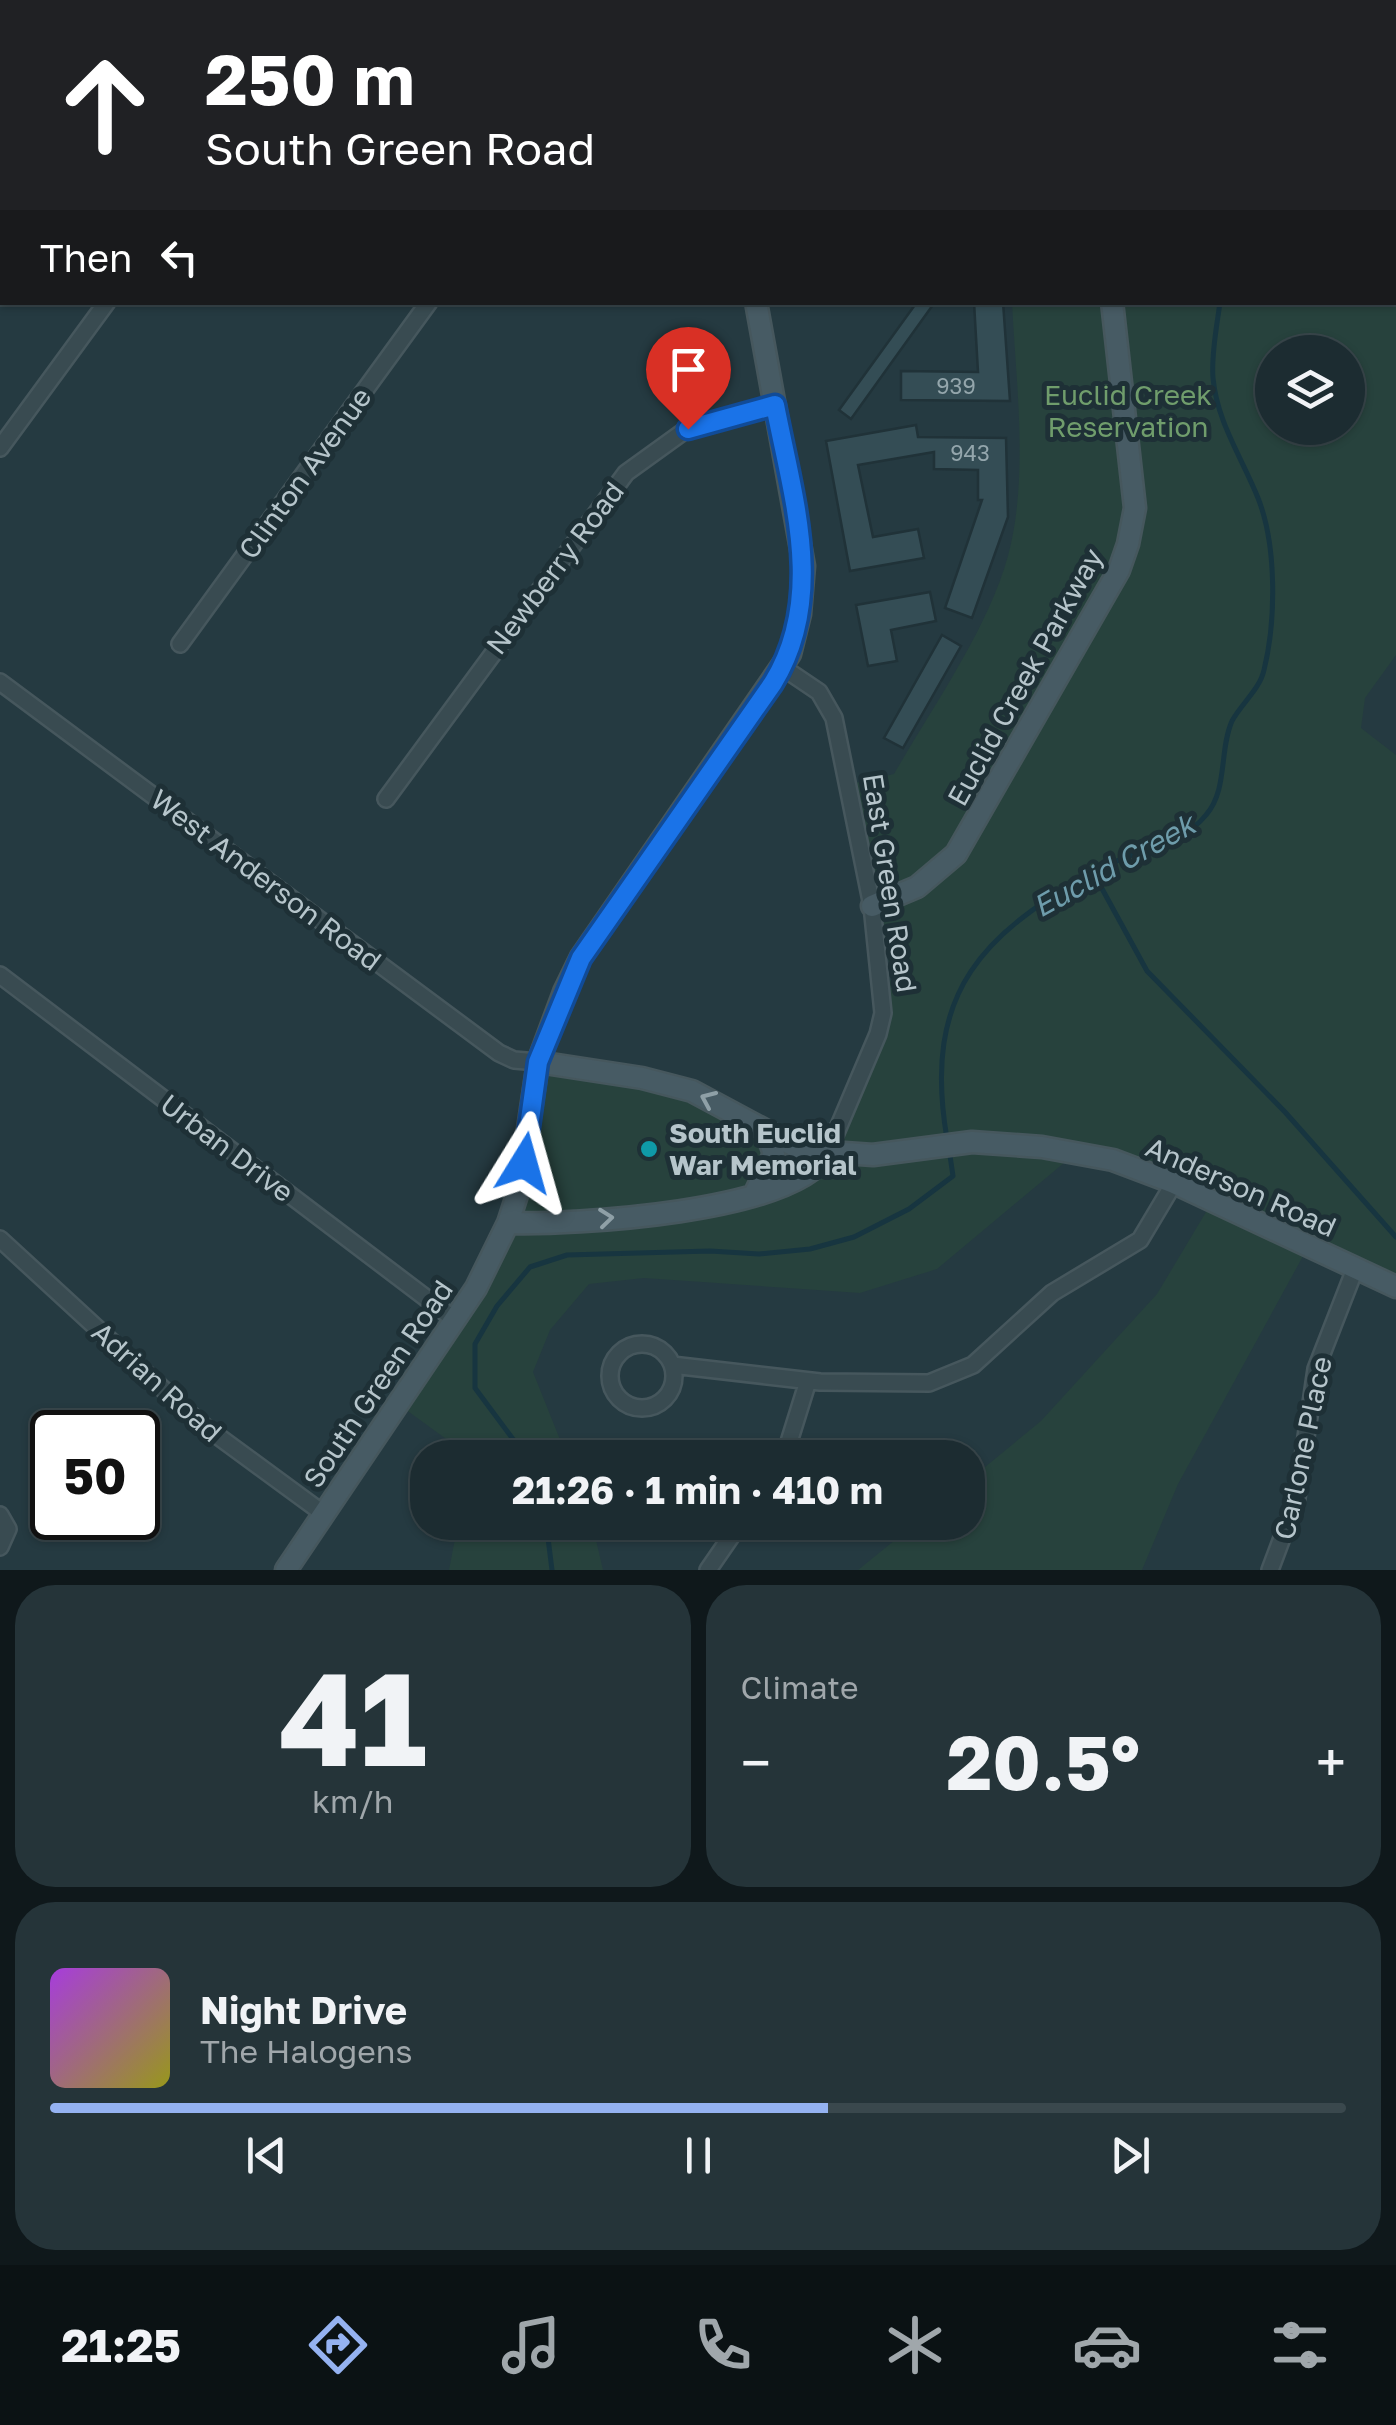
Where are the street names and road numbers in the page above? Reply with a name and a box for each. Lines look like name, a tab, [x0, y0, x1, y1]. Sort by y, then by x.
street label: Clinton Avenue	[231, 381, 378, 565]
street label: Newberry Road	[479, 475, 630, 660]
street label: Euclid Creek Parkway	[940, 542, 1109, 811]
street label: East Green Road	[857, 771, 924, 995]
street label: West Anderson Road	[145, 782, 388, 977]
street label: Urban Drive	[154, 1087, 300, 1208]
street label: Anderson Road	[1141, 1130, 1341, 1243]
street label: South Green Road	[296, 1274, 459, 1494]
street label: Adrian Road	[86, 1315, 229, 1448]
street label: Carlone Place	[1267, 1353, 1338, 1542]

